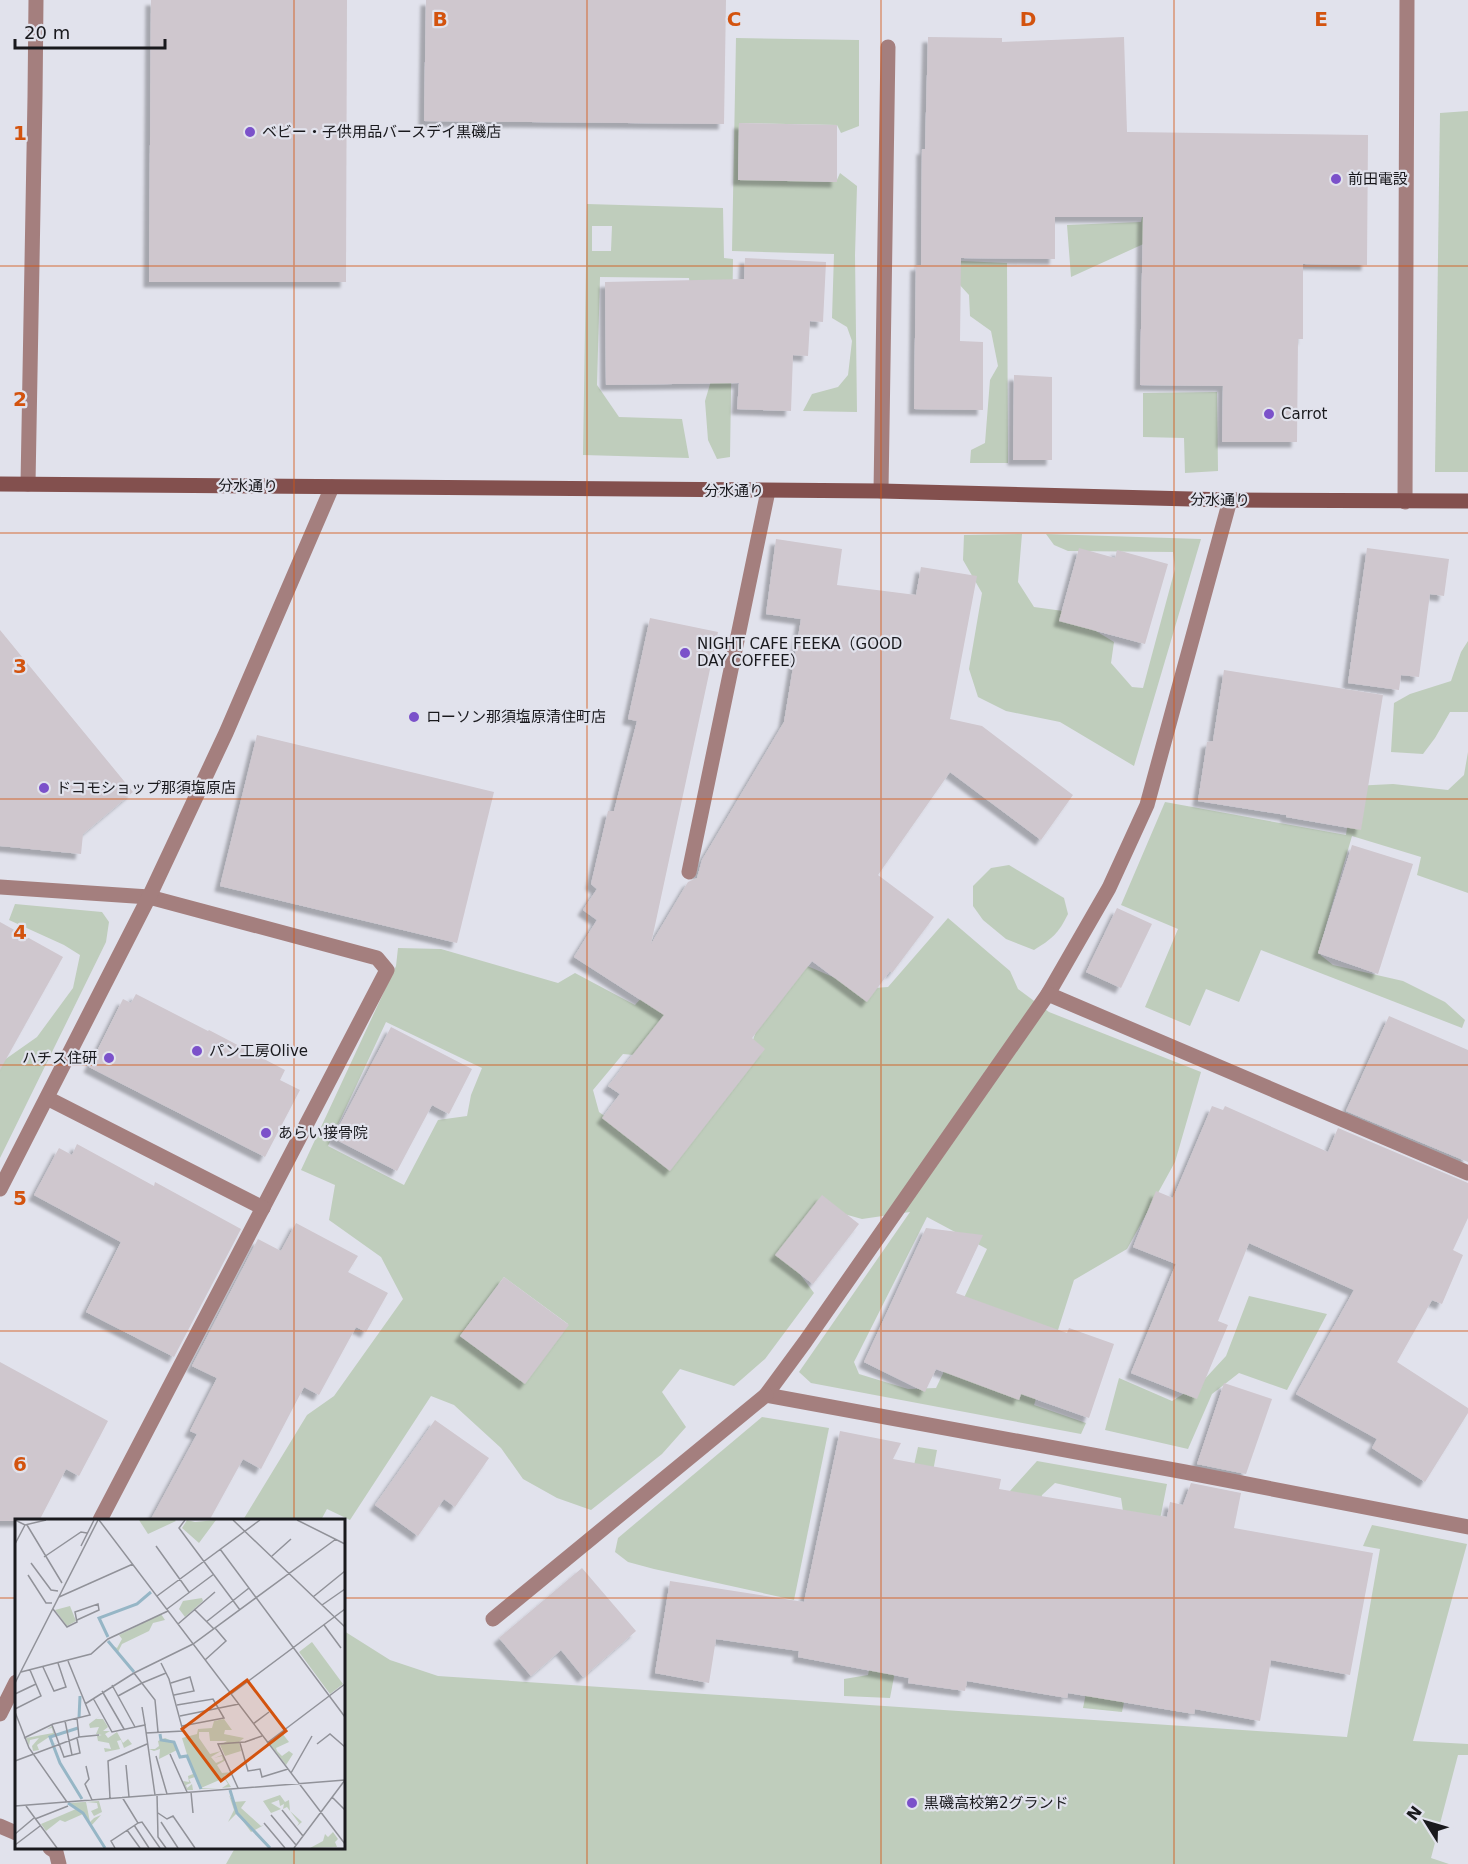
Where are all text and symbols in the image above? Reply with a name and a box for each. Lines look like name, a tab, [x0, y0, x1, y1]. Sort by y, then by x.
text: B	[432, 7, 448, 31]
text: C	[727, 7, 741, 31]
text: D	[1020, 7, 1036, 31]
text: E	[1314, 7, 1328, 31]
scale bar	[15, 12, 165, 50]
text: 20 m	[24, 22, 70, 43]
text: 1	[13, 121, 27, 145]
place label: ベビー・子供用品バースデイ黒磯店	[262, 123, 501, 141]
marker: ベビー・子供用品バースデイ黒磯店	[243, 125, 257, 139]
place label: 前田電設	[1348, 170, 1408, 188]
marker: 前田電設	[1329, 172, 1343, 186]
text: 2	[13, 387, 27, 411]
place label: Carrot	[1281, 405, 1328, 423]
marker: Carrot	[1262, 407, 1276, 421]
street label: 分水通り	[218, 476, 278, 496]
street label: 分水通り	[704, 482, 764, 500]
street label: 分水通り	[1190, 490, 1250, 510]
place label: NIGHT CAFE FEEKA（GOOD DAY COFFEE）	[697, 635, 902, 670]
marker: NIGHT CAFE FEEKA（GOOD DAY COFFEE）	[678, 646, 692, 660]
text: 3	[13, 654, 27, 678]
place label: ローソン那須塩原清住町店	[426, 708, 606, 726]
marker: ローソン那須塩原清住町店	[407, 710, 421, 724]
place label: ドコモショップ那須塩原店	[56, 779, 236, 797]
marker: ドコモショップ那須塩原店	[37, 781, 51, 795]
text: 4	[13, 920, 27, 944]
place label: パン工房Olive	[209, 1042, 308, 1060]
marker: パン工房Olive	[190, 1044, 204, 1058]
place label: ハチス住研	[22, 1049, 97, 1067]
marker: ハチス住研	[102, 1051, 116, 1065]
place label: あらい接骨院	[278, 1124, 368, 1142]
marker: あらい接骨院	[259, 1126, 273, 1140]
text: 5	[13, 1186, 27, 1210]
text: 6	[13, 1452, 27, 1476]
inset map	[15, 1519, 345, 1849]
north arrow	[1396, 1792, 1456, 1852]
place label: 黒磯高校第2グランド	[924, 1794, 1069, 1812]
marker: 黒磯高校第2グランド	[905, 1796, 919, 1810]
text: N	[1403, 1802, 1426, 1824]

